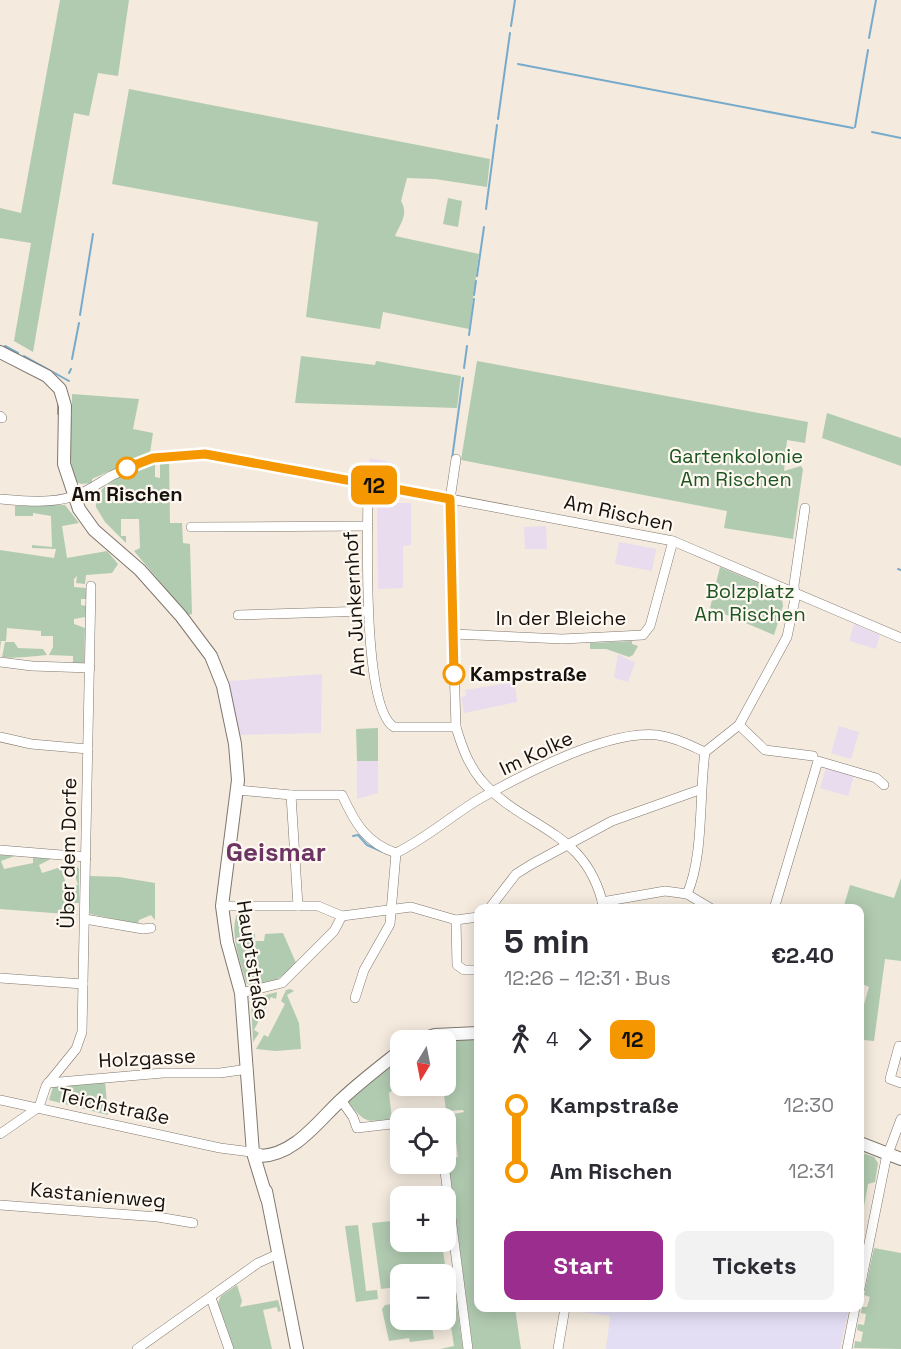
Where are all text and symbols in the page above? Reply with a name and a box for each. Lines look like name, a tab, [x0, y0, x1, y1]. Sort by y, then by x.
park label: Gartenkolonie Am Rischen	[669, 443, 803, 492]
marker: Am Rischen	[116, 457, 138, 479]
line badge: 12	[347, 466, 401, 504]
text: 12	[363, 472, 385, 499]
place label: Am Rischen	[71, 481, 183, 507]
street label: Am Rischen	[562, 489, 676, 537]
street label: Am Junkernhof	[337, 530, 371, 677]
park label: Bolzplatz Am Rischen	[694, 578, 806, 627]
street label: In der Bleiche	[496, 605, 626, 631]
place label: Kampstraße	[470, 661, 587, 687]
marker: Kampstraße	[443, 663, 465, 685]
street label: Im Kolke	[495, 725, 577, 781]
street label: Über dem Dorfe	[54, 777, 82, 929]
district label: Geismar	[226, 835, 326, 869]
street label: Hauptstraße	[231, 898, 275, 1022]
text: 5 min	[504, 921, 589, 963]
text: €2.40	[771, 941, 834, 969]
text: 12:26 – 12:31 · Bus	[504, 965, 671, 991]
icon: walk	[504, 1023, 537, 1056]
icon: forward	[568, 1023, 601, 1056]
text: 4	[546, 1026, 559, 1052]
text: 12	[622, 1026, 643, 1053]
north arrow	[390, 1030, 456, 1096]
map controls	[390, 1030, 456, 1330]
street label: Holzgasse	[98, 1042, 196, 1074]
street label: Teichstraße	[56, 1082, 172, 1130]
text: Kampstraße	[550, 1091, 679, 1119]
text: 12:30	[784, 1092, 834, 1118]
button: locate	[390, 1108, 456, 1174]
text: Am Rischen	[550, 1157, 672, 1185]
text: 12:31	[788, 1158, 834, 1184]
street label: Kastanienweg	[29, 1176, 167, 1214]
button: +	[390, 1186, 456, 1252]
button: Start	[504, 1231, 663, 1300]
button: Tickets	[675, 1231, 834, 1300]
button: −	[390, 1264, 456, 1330]

